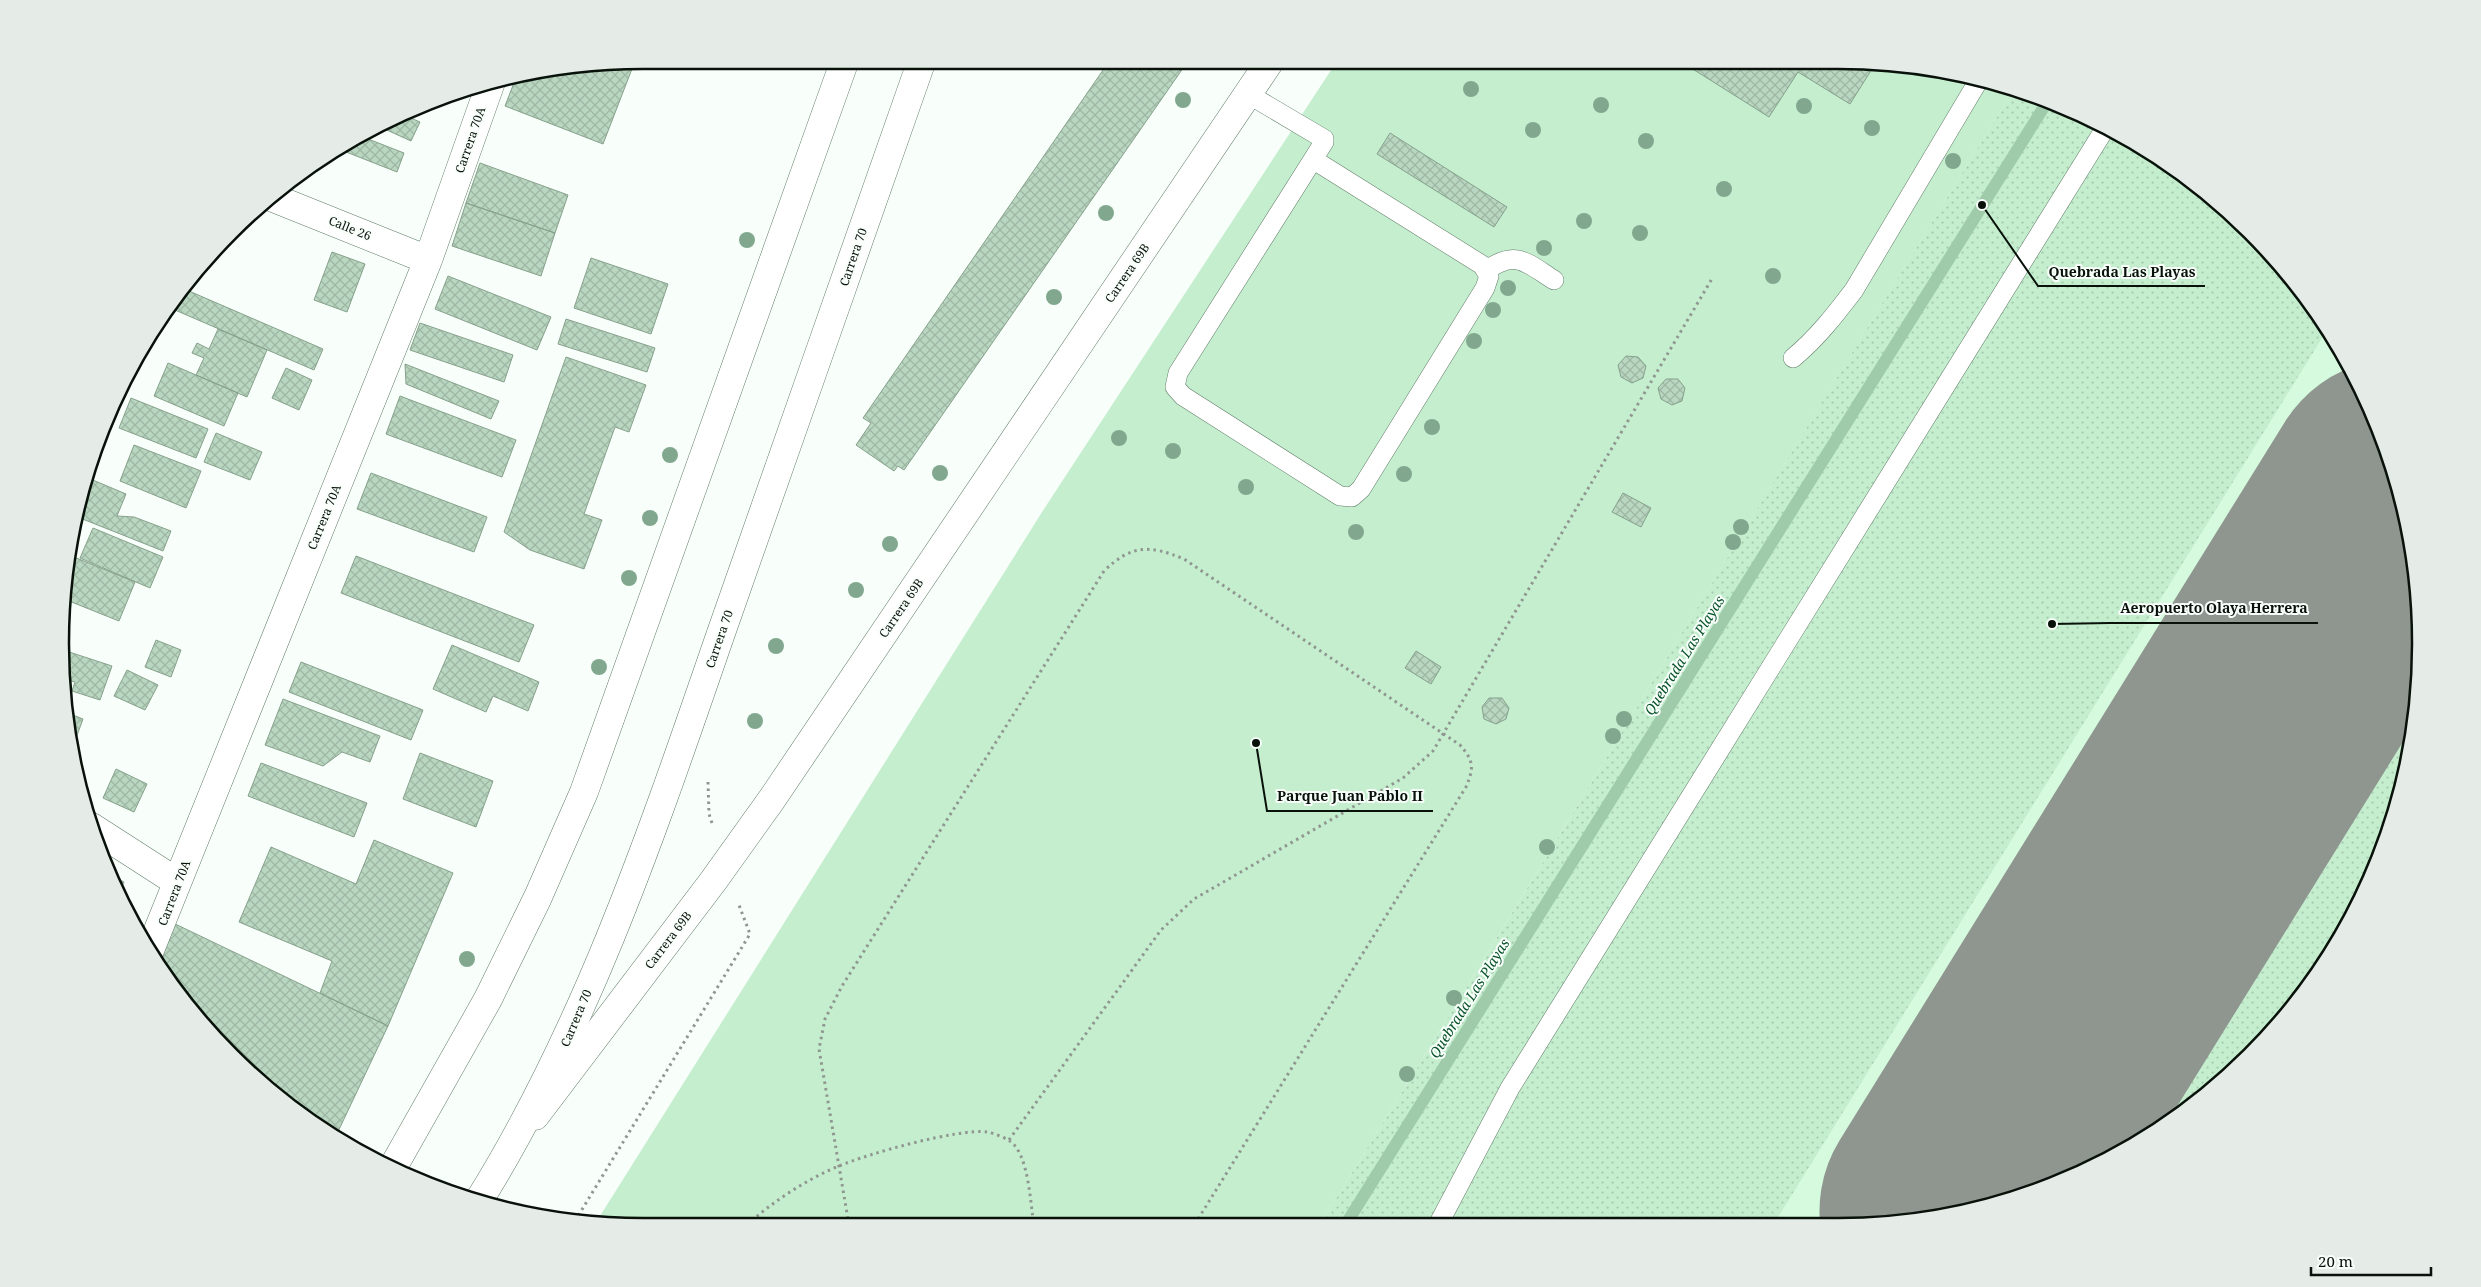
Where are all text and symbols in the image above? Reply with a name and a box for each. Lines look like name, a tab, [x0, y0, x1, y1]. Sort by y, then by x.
street label: Carrera 70A	[451, 104, 489, 175]
street label: Calle 26	[326, 212, 374, 244]
street label: Carrera 70	[835, 225, 871, 288]
street label: Carrera 69B	[1101, 240, 1153, 306]
callout: Quebrada Las Playas	[2038, 257, 2205, 286]
text: Quebrada Las Playas	[2048, 262, 2196, 281]
street label: Carrera 70A	[303, 481, 345, 552]
street label: Carrera 69B	[875, 575, 927, 641]
water label: Quebrada Las Playas	[1640, 591, 1729, 718]
callout: Aeropuerto Olaya Herrera	[2110, 594, 2318, 623]
text: Aeropuerto Olaya Herrera	[2120, 598, 2308, 617]
street label: Carrera 70	[701, 607, 737, 670]
callout: Parque Juan Pablo II	[1267, 782, 1433, 811]
text: Parque Juan Pablo II	[1277, 786, 1423, 805]
street label: Carrera 70A	[154, 857, 194, 928]
street label: Carrera 69B	[641, 907, 695, 972]
water label: Quebrada Las Playas	[1425, 934, 1514, 1061]
street label: Carrera 70	[556, 987, 596, 1049]
scale bar	[2311, 1244, 2431, 1276]
text: 20 m	[2318, 1251, 2353, 1271]

